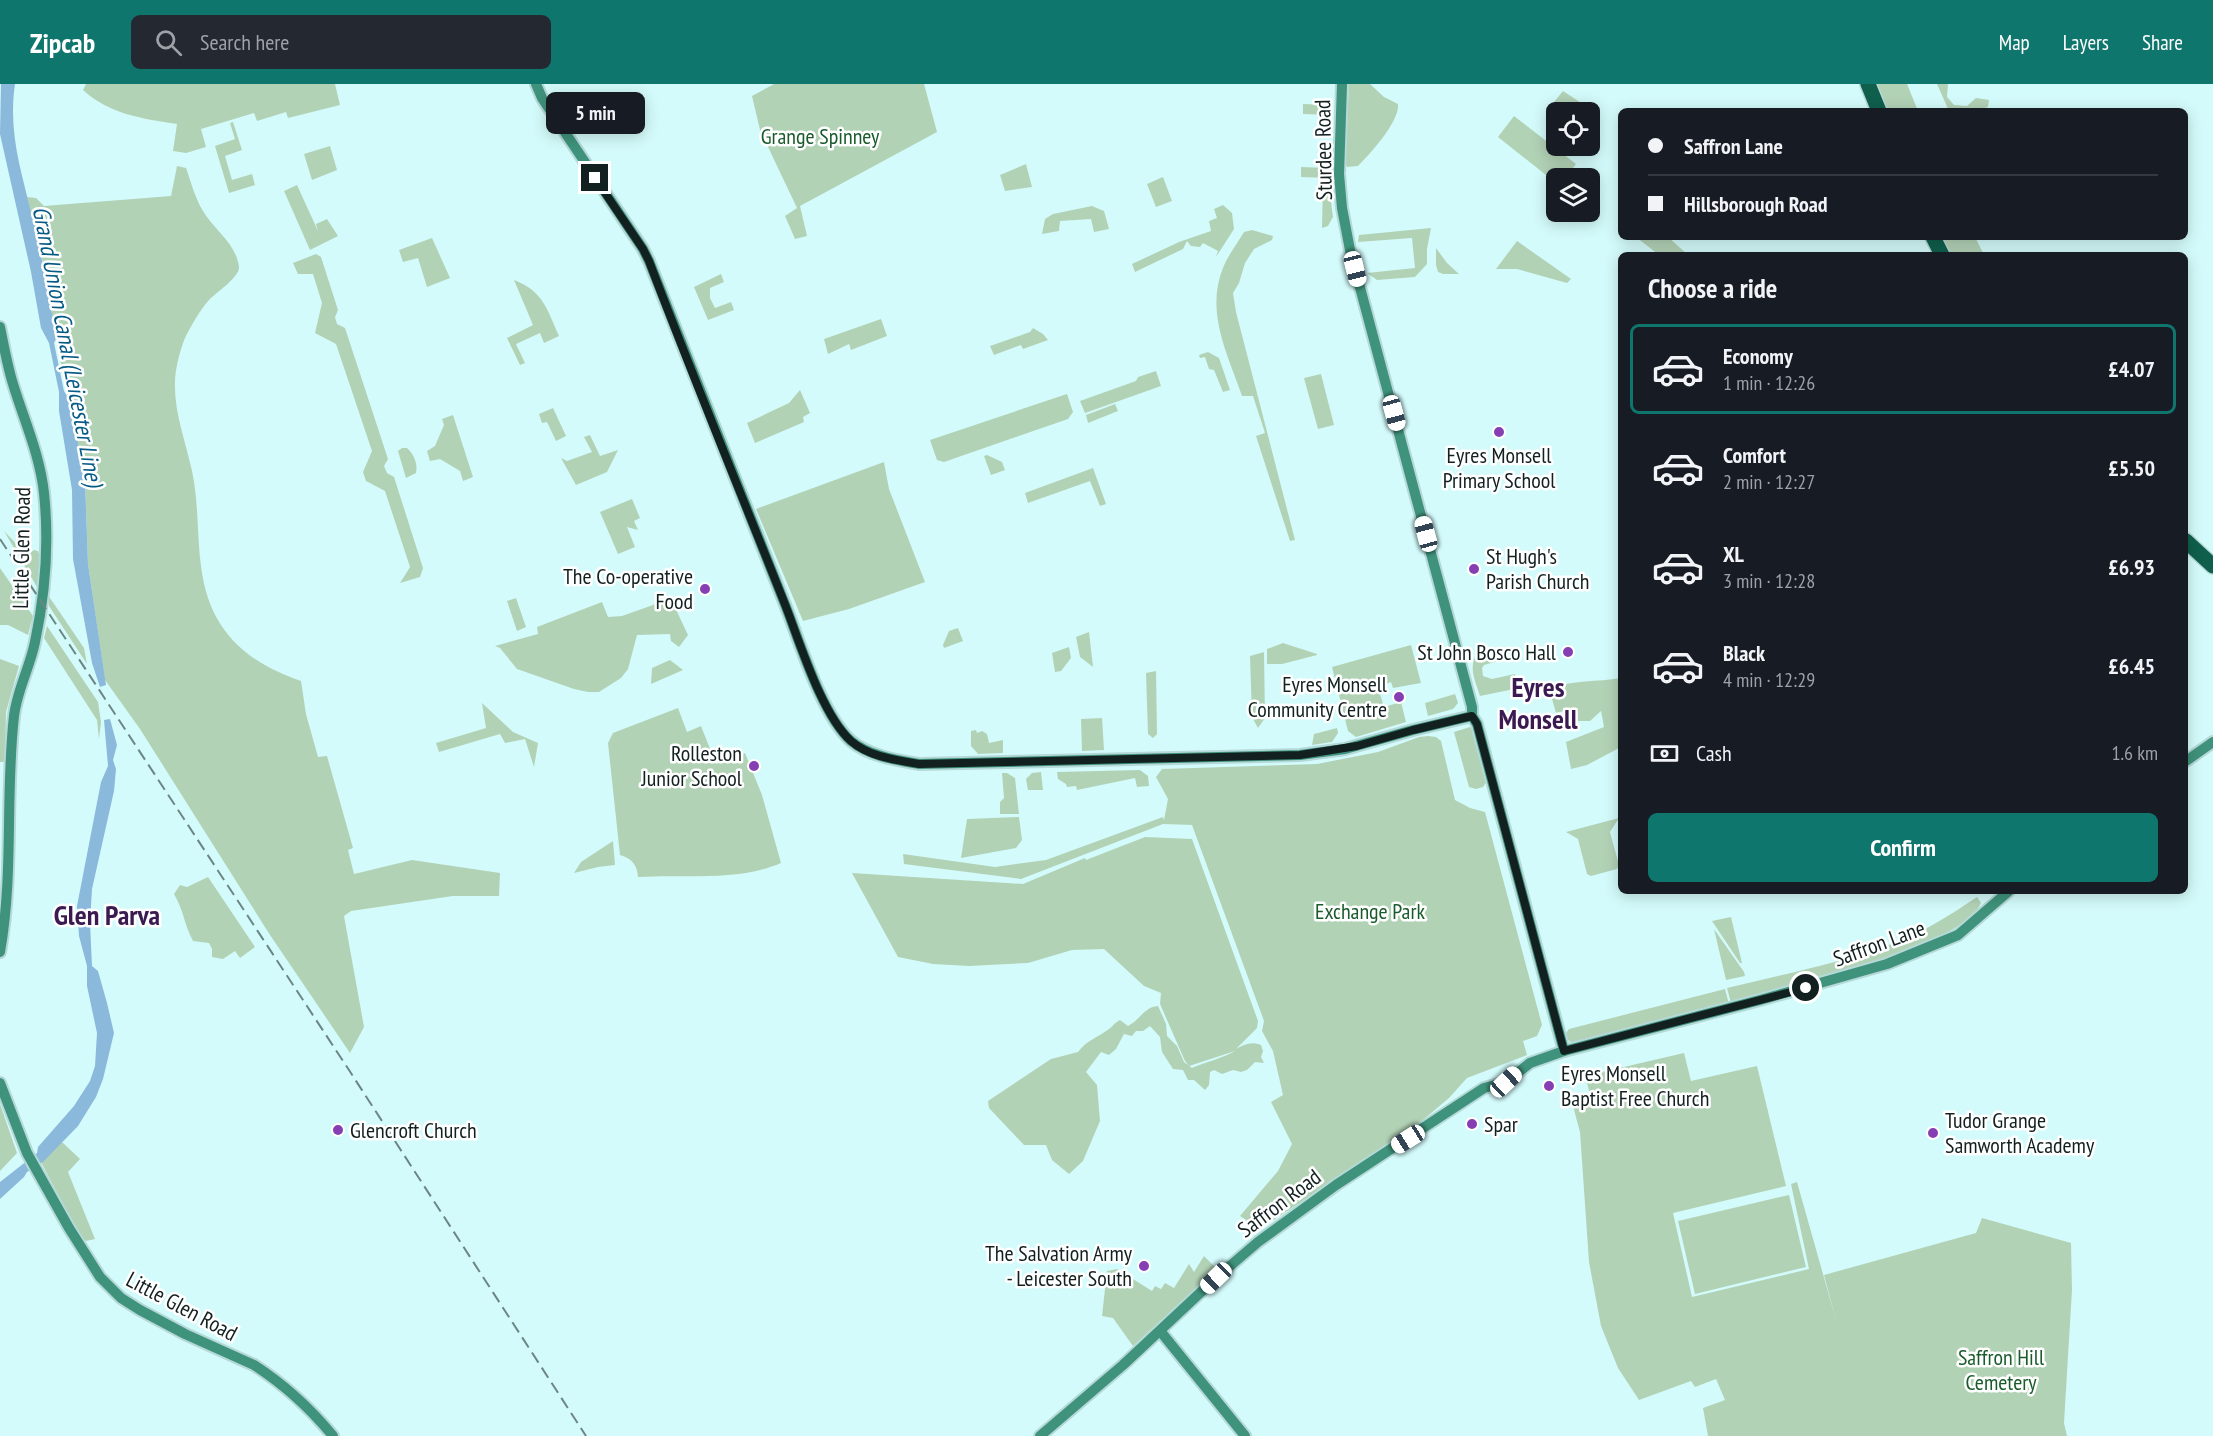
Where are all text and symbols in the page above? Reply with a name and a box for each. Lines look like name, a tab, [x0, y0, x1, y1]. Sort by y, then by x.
search box	[131, 15, 551, 69]
text: Zipcab	[30, 24, 95, 61]
icon: search	[152, 26, 185, 59]
text: Search here	[200, 28, 289, 56]
text: Map	[1999, 29, 2030, 56]
text: Layers	[2063, 29, 2109, 56]
text: Share	[2142, 29, 2183, 56]
callout: 5 min	[546, 91, 644, 133]
street label: Sturdee Road	[1308, 99, 1338, 201]
text: 5 min	[575, 100, 616, 126]
map controls	[1546, 102, 1600, 222]
button: locate	[1546, 102, 1600, 156]
park label: Grange Spinney	[761, 122, 880, 150]
text: Saffron Lane	[1684, 132, 1783, 160]
route end	[581, 164, 608, 191]
button: layers	[1546, 168, 1600, 222]
text: Hillsborough Road	[1684, 190, 1828, 218]
water label: Grand Union Canal (Leicester Line)	[26, 203, 111, 491]
car	[1342, 249, 1368, 289]
text: Choose a ride	[1648, 271, 1777, 305]
icon: car	[1651, 342, 1705, 396]
text: Economy	[1723, 342, 1793, 370]
text: £4.07	[2108, 355, 2155, 383]
text: 1 min · 12:26	[1723, 370, 1815, 396]
car	[1381, 393, 1407, 433]
marker: Eyres Monsell Primary School	[1492, 425, 1506, 439]
place label: Eyres Monsell Primary School	[1443, 441, 1556, 494]
icon: car	[1651, 441, 1705, 495]
text: Comfort	[1723, 441, 1786, 469]
text: £5.50	[2108, 454, 2155, 482]
text: 2 min · 12:27	[1723, 469, 1815, 495]
street label: Little Glen Road	[6, 487, 36, 609]
car	[1413, 514, 1439, 554]
icon: car	[1651, 540, 1705, 594]
text: XL	[1723, 540, 1744, 568]
place label: St Hugh's Parish Church	[1486, 542, 1590, 595]
text: £6.93	[2108, 553, 2155, 581]
place label: The Co-operative Food	[563, 562, 693, 615]
marker: St Hugh's Parish Church	[1467, 562, 1481, 576]
text: 3 min · 12:28	[1723, 568, 1815, 594]
marker: The Co-operative Food	[698, 582, 712, 596]
place label: St John Bosco Hall	[1417, 638, 1557, 666]
icon: car	[1651, 639, 1705, 693]
text: Black	[1723, 639, 1765, 667]
marker: St John Bosco Hall	[1561, 645, 1575, 659]
text: £6.45	[2108, 652, 2155, 680]
text: 4 min · 12:29	[1723, 667, 1815, 693]
district label: Eyres Monsell	[1498, 668, 1578, 737]
place label: Eyres Monsell Community Centre	[1248, 670, 1388, 723]
marker: Eyres Monsell Community Centre	[1392, 690, 1406, 704]
icon: cash	[1648, 737, 1681, 770]
place label: Rolleston Junior School	[640, 739, 743, 792]
text: Cash	[1696, 739, 1732, 767]
text: 1.6 km	[2111, 740, 2158, 766]
marker: Rolleston Junior School	[747, 759, 761, 773]
button: Confirm	[1648, 813, 2158, 882]
district label: Glen Parva	[54, 896, 160, 933]
park label: Exchange Park	[1315, 897, 1425, 925]
street label: Saffron Lane	[1829, 913, 1929, 973]
route start	[1792, 974, 1819, 1001]
place label: Eyres Monsell Baptist Free Church	[1561, 1059, 1709, 1112]
car	[1487, 1063, 1525, 1101]
marker: Eyres Monsell Baptist Free Church	[1542, 1079, 1556, 1093]
place label: Tudor Grange Samworth Academy	[1945, 1106, 2095, 1159]
place label: Spar	[1484, 1110, 1518, 1138]
place label: Glencroft Church	[350, 1116, 477, 1144]
marker: Spar	[1465, 1117, 1479, 1131]
car	[1388, 1122, 1428, 1156]
marker: Glencroft Church	[331, 1123, 345, 1137]
marker: Tudor Grange Samworth Academy	[1926, 1126, 1940, 1140]
street label: Saffron Road	[1232, 1163, 1326, 1243]
place label: The Salvation Army - Leicester South	[985, 1239, 1133, 1292]
marker: The Salvation Army - Leicester South	[1137, 1259, 1151, 1273]
car	[1197, 1259, 1235, 1297]
street label: Little Glen Road	[122, 1265, 242, 1347]
park label: Saffron Hill Cemetery	[1958, 1343, 2045, 1396]

